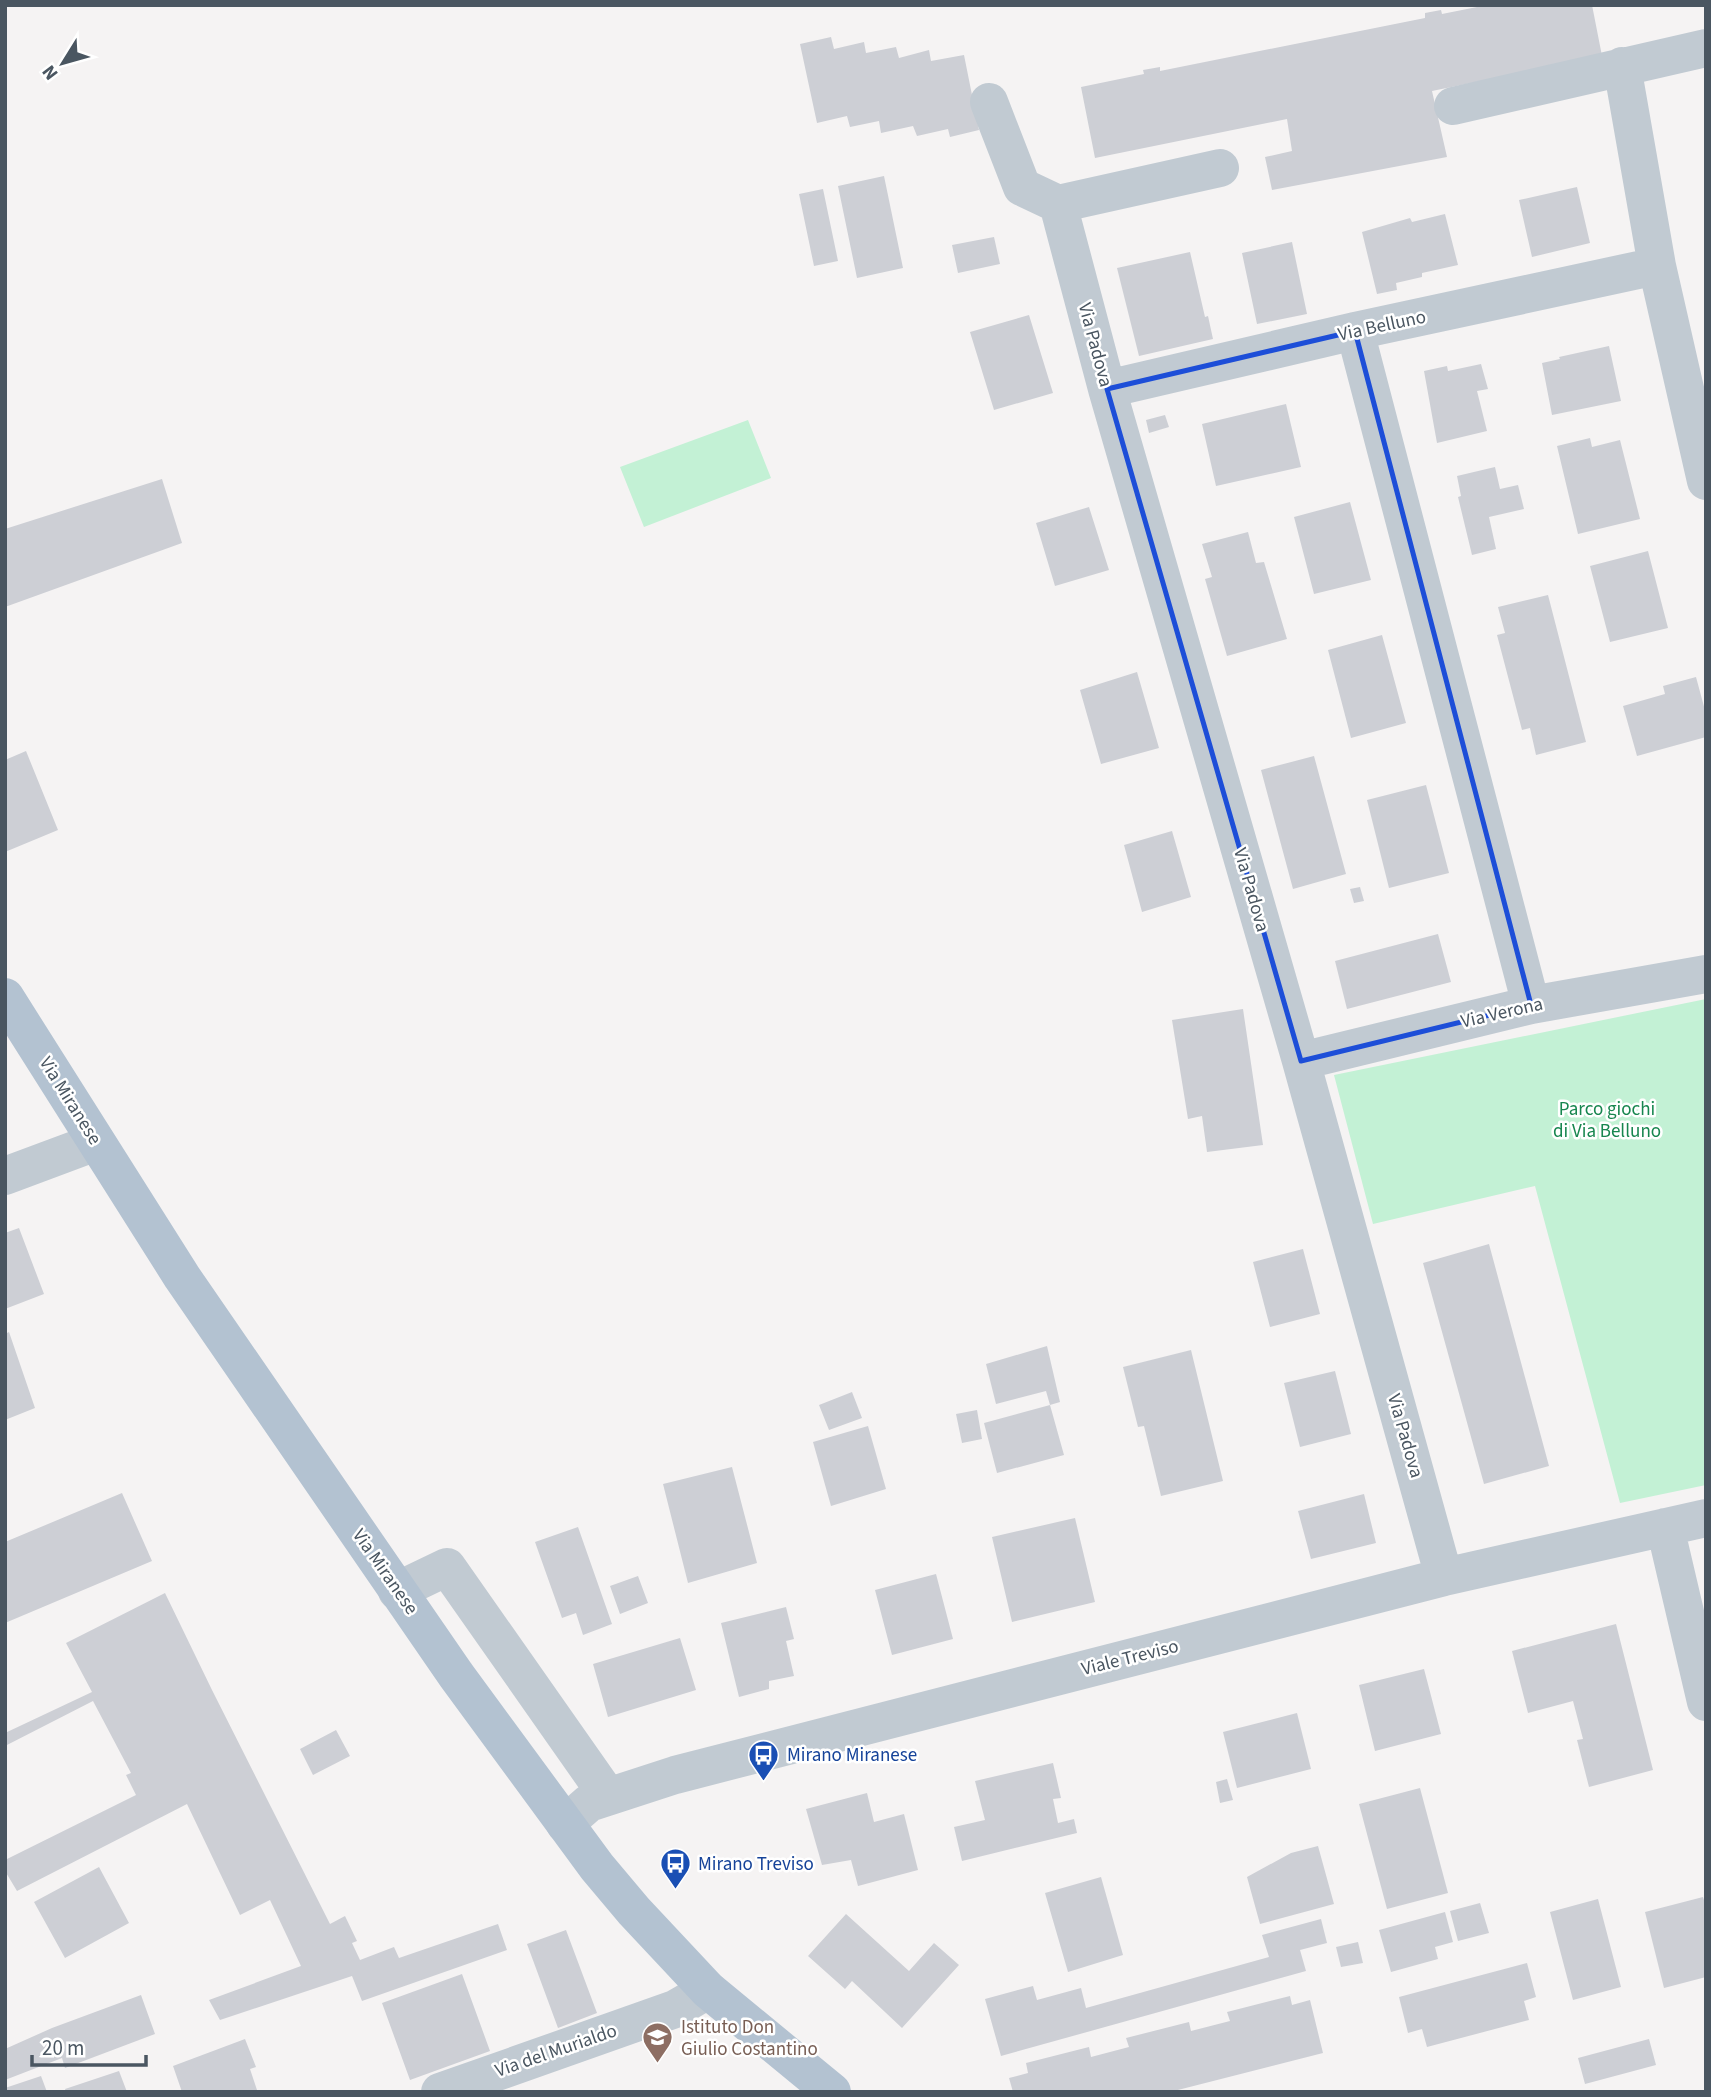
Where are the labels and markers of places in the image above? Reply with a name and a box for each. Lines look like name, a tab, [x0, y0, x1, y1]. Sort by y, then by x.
bus stop icon: Mirano Miranese	[747, 1738, 781, 1782]
place label: Mirano Miranese	[787, 1742, 917, 1769]
bus stop icon: Mirano Treviso	[658, 1847, 692, 1891]
place label: Mirano Treviso	[698, 1851, 814, 1878]
place label: Istituto Don Giulio Costantino	[681, 2014, 818, 2063]
school or university icon: Istituto Don Giulio Costantino	[641, 2021, 675, 2065]

